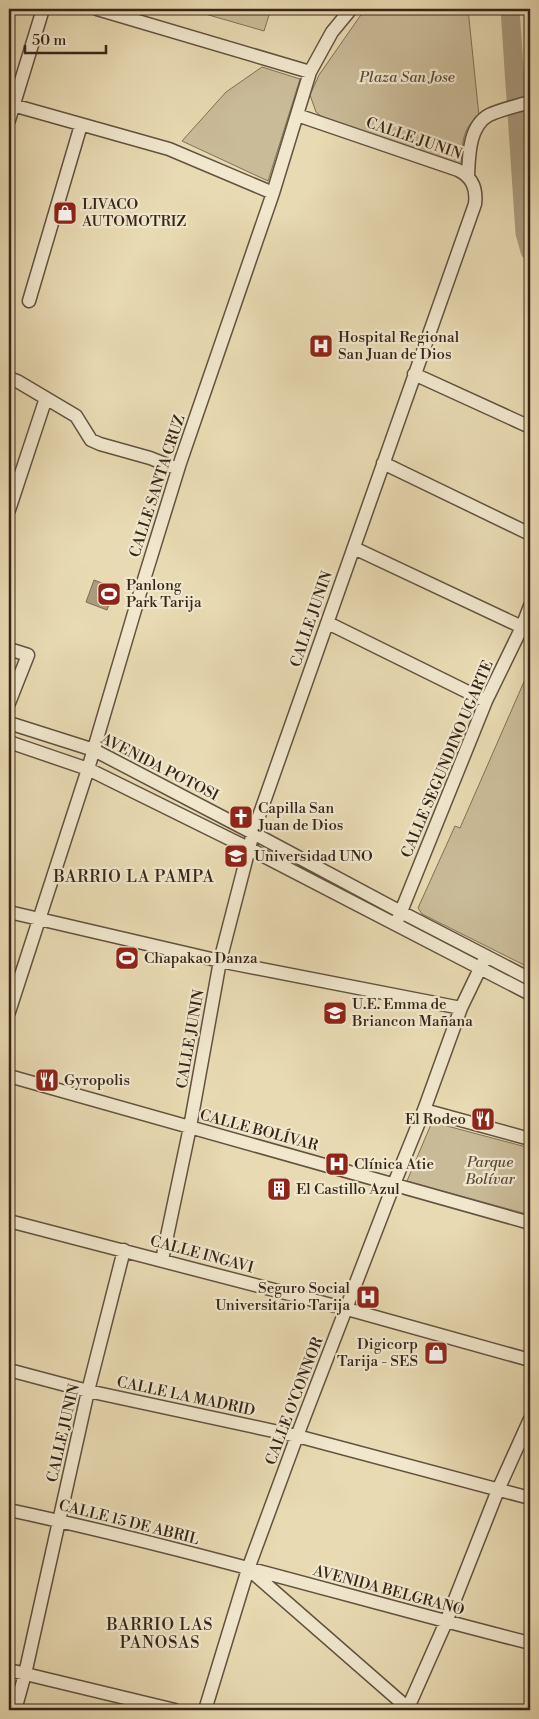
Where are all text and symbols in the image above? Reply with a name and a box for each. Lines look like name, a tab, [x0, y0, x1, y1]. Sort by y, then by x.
scale bar	[25, 22, 106, 54]
text: 50 m	[32, 31, 66, 50]
park label: Plaza San Jose	[358, 68, 455, 87]
street label: CALLE JUNIN	[363, 113, 464, 164]
place label: LIVACO AUTOMOTRIZ	[81, 195, 187, 231]
shop icon: LIVACO AUTOMOTRIZ	[52, 200, 78, 226]
place label: Hospital Regional San Juan de Dios	[338, 328, 460, 364]
hospital icon: Hospital Regional San Juan de Dios	[308, 333, 334, 359]
street label: CALLE SANTA CRUZ	[125, 412, 190, 560]
street label: CALLE JUNIN	[286, 569, 337, 670]
place label: Panlong Park Tarija	[126, 576, 202, 612]
sports icon: Panlong Park Tarija	[96, 581, 122, 607]
street label: CALLE SEGUNDINO UGARTE	[397, 658, 498, 861]
street label: AVENIDA POTOSI	[97, 729, 222, 805]
place label: Capilla San Juan de Dios	[257, 799, 343, 835]
church icon: Capilla San Juan de Dios	[228, 804, 254, 830]
school or university icon: Universidad UNO	[223, 843, 249, 869]
place label: Universidad UNO	[254, 847, 373, 866]
district label: BARRIO LA PAMPA	[52, 867, 215, 887]
sports icon: Chapakao Danza	[114, 945, 140, 971]
place label: Chapakao Danza	[144, 949, 258, 968]
street label: CALLE JUNIN	[172, 988, 209, 1090]
place label: U.E. Emma de Briancon Mañana	[351, 995, 473, 1031]
school or university icon: U.E. Emma de Briancon Mañana	[322, 1000, 348, 1026]
restaurant icon: Gyropolis	[34, 1067, 60, 1093]
place label: Gyropolis	[64, 1071, 130, 1090]
street label: CALLE BOLÍVAR	[198, 1105, 321, 1156]
restaurant icon: El Rodeo	[470, 1106, 496, 1132]
place label: El Rodeo	[405, 1110, 466, 1129]
hospital icon: Clínica Atie	[324, 1151, 350, 1177]
park label: Parque Bolívar	[464, 1153, 515, 1189]
place label: Clínica Atie	[354, 1155, 434, 1174]
building icon: El Castillo Azul	[266, 1176, 292, 1202]
place label: El Castillo Azul	[296, 1180, 400, 1199]
street label: CALLE INGAVI	[148, 1232, 256, 1278]
place label: Seguro Social Universitario Tarija	[215, 1279, 351, 1315]
hospital icon: Seguro Social Universitario Tarija	[355, 1284, 381, 1310]
street label: CALLE O'CONNOR	[261, 1334, 328, 1468]
place label: Digicorp Tarija - SES	[337, 1335, 418, 1371]
shop icon: Digicorp Tarija - SES	[423, 1340, 449, 1366]
street label: CALLE LA MADRID	[115, 1373, 257, 1420]
street label: CALLE JUNIN	[43, 1382, 84, 1484]
street label: CALLE 15 DE ABRIL	[57, 1496, 201, 1549]
street label: AVENIDA BELGRANO	[310, 1561, 467, 1620]
district label: BARRIO LAS PANOSAS	[105, 1615, 214, 1653]

